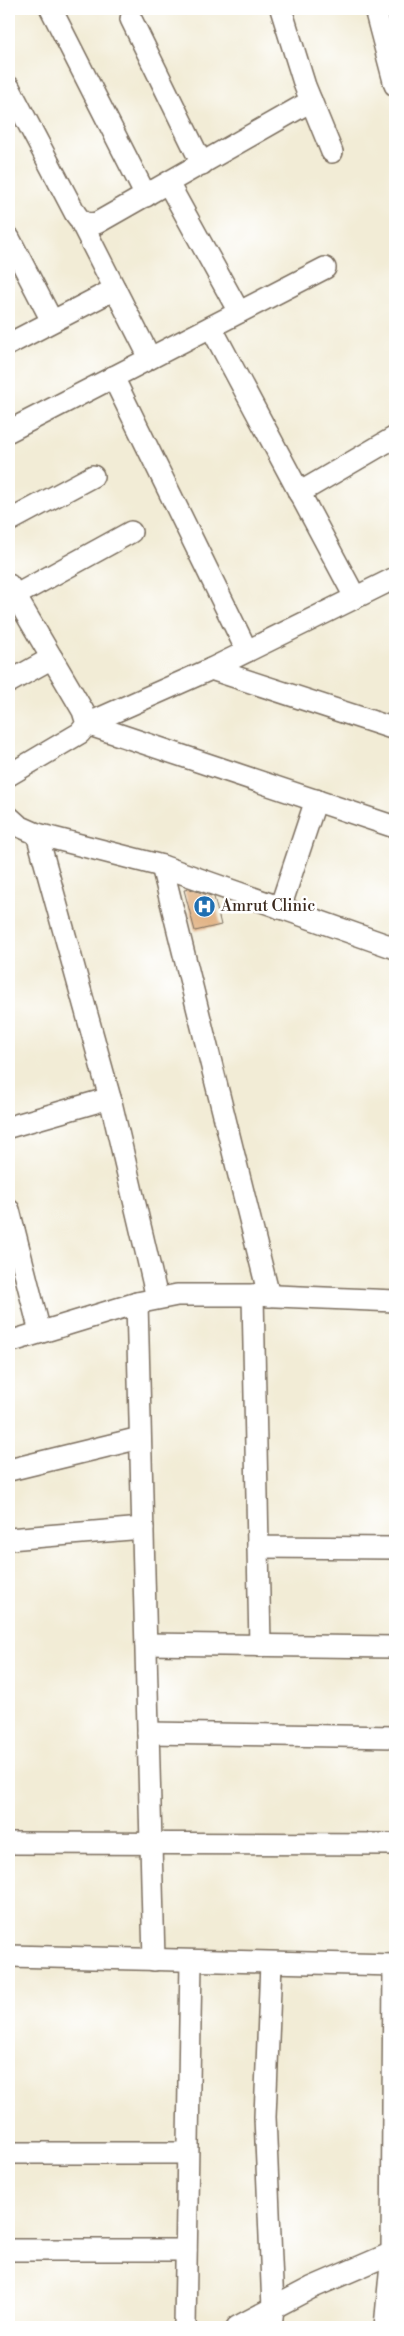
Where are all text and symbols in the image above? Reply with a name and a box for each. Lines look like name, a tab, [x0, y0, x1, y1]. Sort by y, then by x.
hospital icon: Amrut Clinic	[193, 894, 217, 918]
place label: Amrut Clinic	[220, 896, 315, 916]

